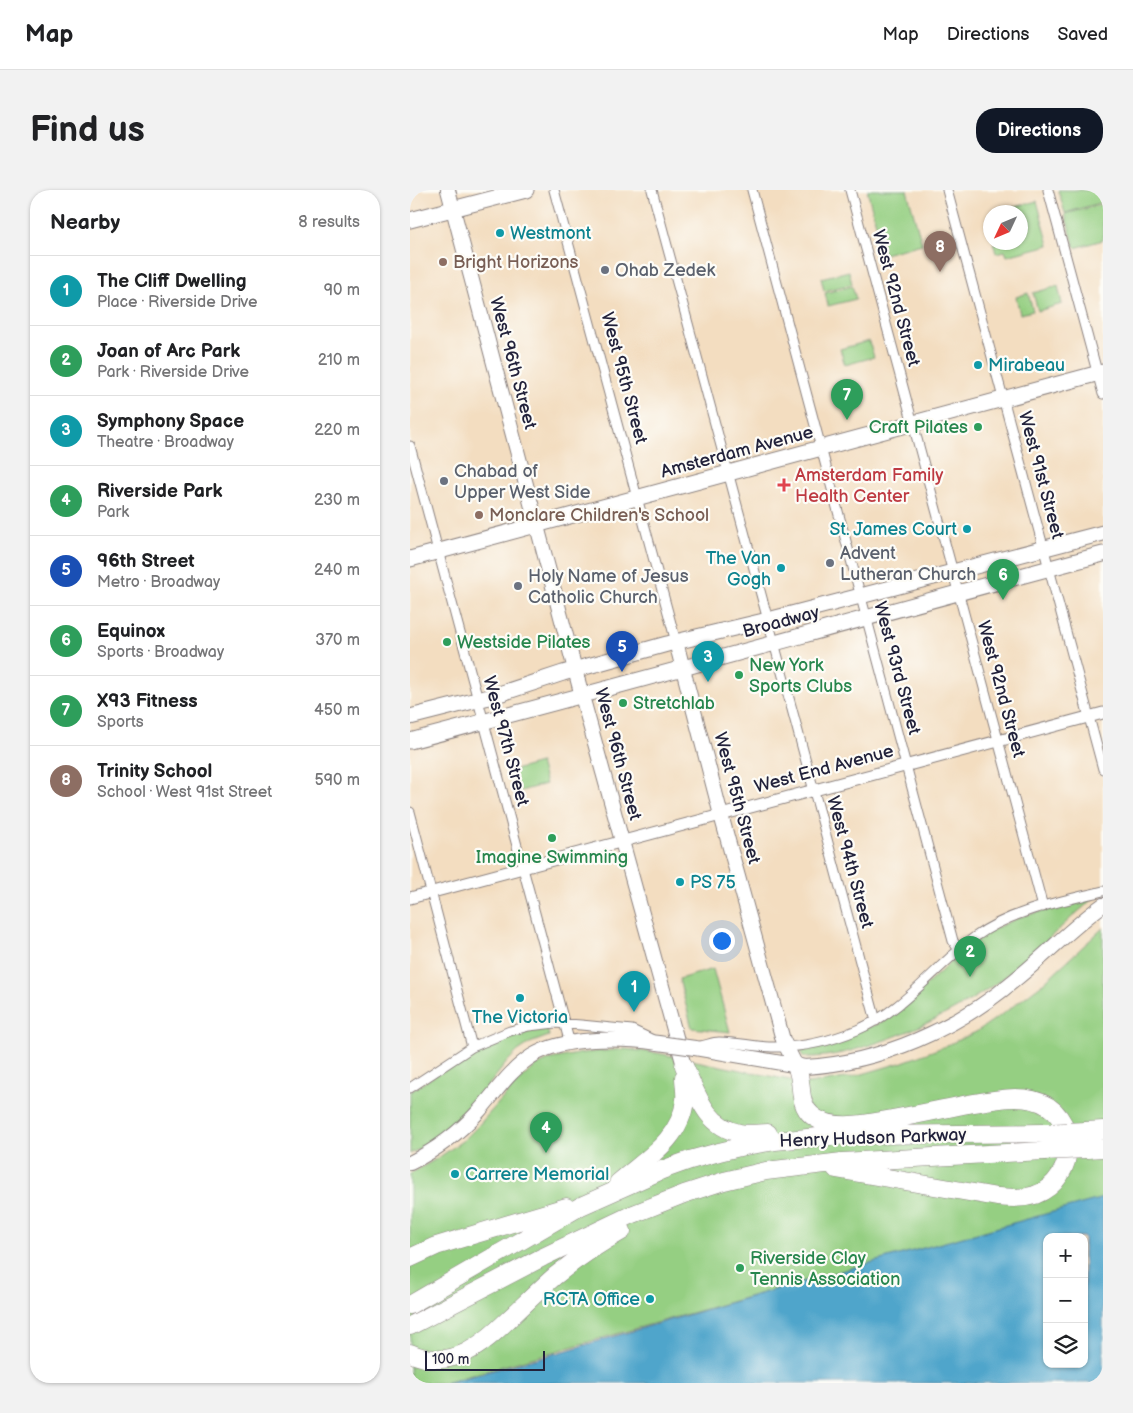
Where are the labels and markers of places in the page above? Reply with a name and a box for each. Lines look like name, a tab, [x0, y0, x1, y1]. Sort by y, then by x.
place label: Westmont	[510, 223, 592, 244]
marker: Westmont	[494, 227, 506, 239]
pin: 8	[924, 231, 956, 272]
place label: Bright Horizons	[453, 252, 579, 273]
marker: Bright Horizons	[437, 256, 449, 268]
place label: Ohab Zedek	[615, 260, 716, 281]
marker: Ohab Zedek	[599, 264, 611, 276]
place label: Mirabeau	[988, 355, 1065, 376]
marker: Mirabeau	[972, 359, 984, 371]
pin: 7	[831, 379, 863, 420]
place label: Craft Pilates	[869, 417, 968, 438]
marker: Craft Pilates	[972, 421, 984, 433]
place label: Chabad of Upper West Side	[454, 461, 591, 503]
place label: Amsterdam Family Health Center	[795, 465, 944, 507]
marker: Chabad of Upper West Side	[438, 475, 450, 487]
marker: Amsterdam Family Health Center	[777, 478, 791, 492]
place label: Monclare Children's School	[489, 505, 709, 526]
marker: Monclare Children's School	[473, 509, 485, 521]
place label: St. James Court	[830, 519, 957, 540]
marker: St. James Court	[961, 523, 973, 535]
place label: Advent Lutheran Church	[840, 543, 976, 585]
place label: The Van Gogh	[706, 548, 771, 590]
marker: Advent Lutheran Church	[824, 557, 836, 569]
pin: 6	[987, 559, 1019, 600]
marker: The Van Gogh	[775, 562, 787, 574]
place label: Holy Name of Jesus Catholic Church	[528, 566, 689, 608]
marker: Holy Name of Jesus Catholic Church	[512, 580, 524, 592]
pin: 5	[606, 631, 638, 672]
place label: Westside Pilates	[457, 632, 591, 653]
marker: Westside Pilates	[441, 636, 453, 648]
pin: 3	[692, 641, 724, 682]
place label: New York Sports Clubs	[749, 655, 852, 697]
marker: New York Sports Clubs	[733, 669, 745, 681]
place label: Stretchlab	[633, 693, 715, 714]
marker: Stretchlab	[617, 697, 629, 709]
marker: Imagine Swimming	[546, 832, 558, 844]
place label: Imagine Swimming	[476, 847, 628, 868]
place label: PS 75	[690, 872, 736, 893]
marker: PS 75	[674, 876, 686, 888]
pin: 2	[954, 936, 986, 977]
pin: 1	[618, 971, 650, 1012]
marker: The Victoria	[514, 992, 526, 1004]
place label: The Victoria	[472, 1007, 568, 1028]
pin: 4	[530, 1112, 562, 1153]
place label: Carrere Memorial	[465, 1164, 609, 1185]
marker: Carrere Memorial	[449, 1168, 461, 1180]
place label: Riverside Clay Tennis Association	[750, 1248, 900, 1290]
marker: Riverside Clay Tennis Association	[734, 1262, 746, 1274]
place label: RCTA Office	[543, 1289, 640, 1310]
marker: RCTA Office	[644, 1293, 656, 1305]

